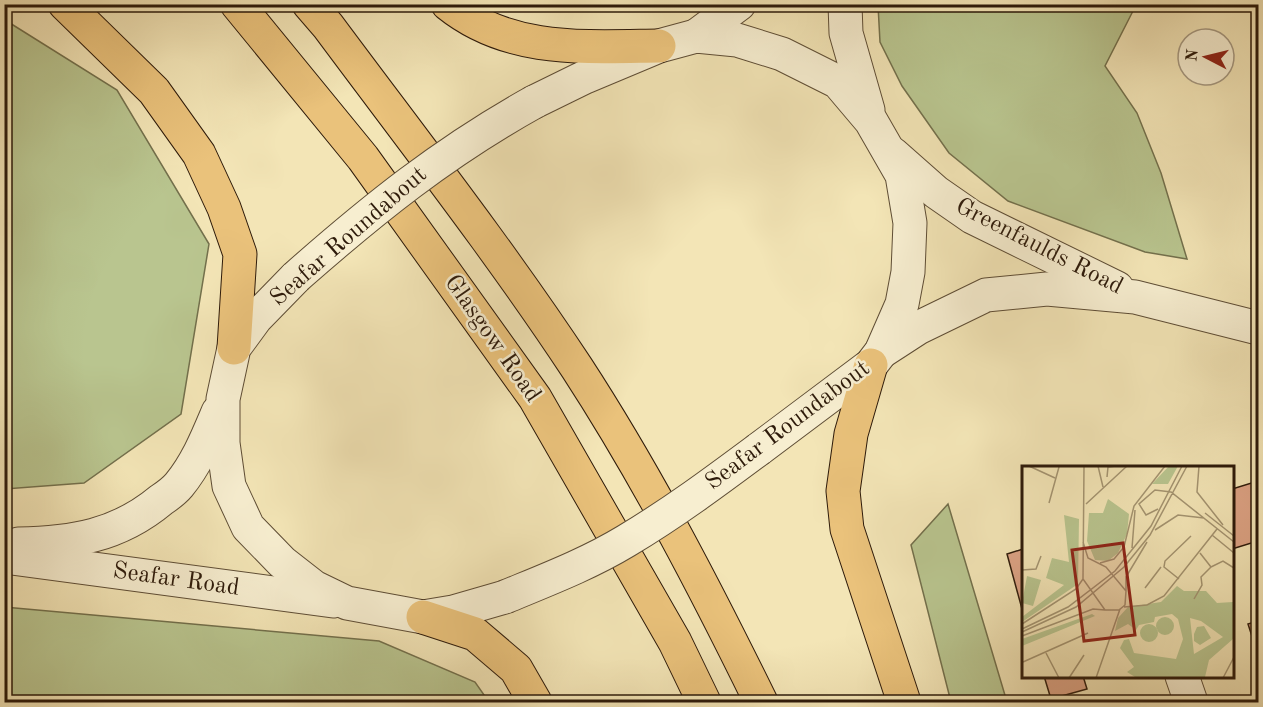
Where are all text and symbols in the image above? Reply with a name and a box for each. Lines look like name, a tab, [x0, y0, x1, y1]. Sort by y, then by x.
north arrow	[1176, 27, 1236, 87]
text: N	[1184, 48, 1202, 62]
street label: Seafar Roundabout	[266, 163, 432, 311]
street label: Greenfaulds Road	[951, 194, 1127, 300]
street label: Glasgow Road	[439, 271, 545, 407]
street label: Seafar Roundabout	[701, 357, 875, 495]
inset map	[1022, 466, 1233, 677]
street label: Seafar Road	[111, 559, 241, 601]

